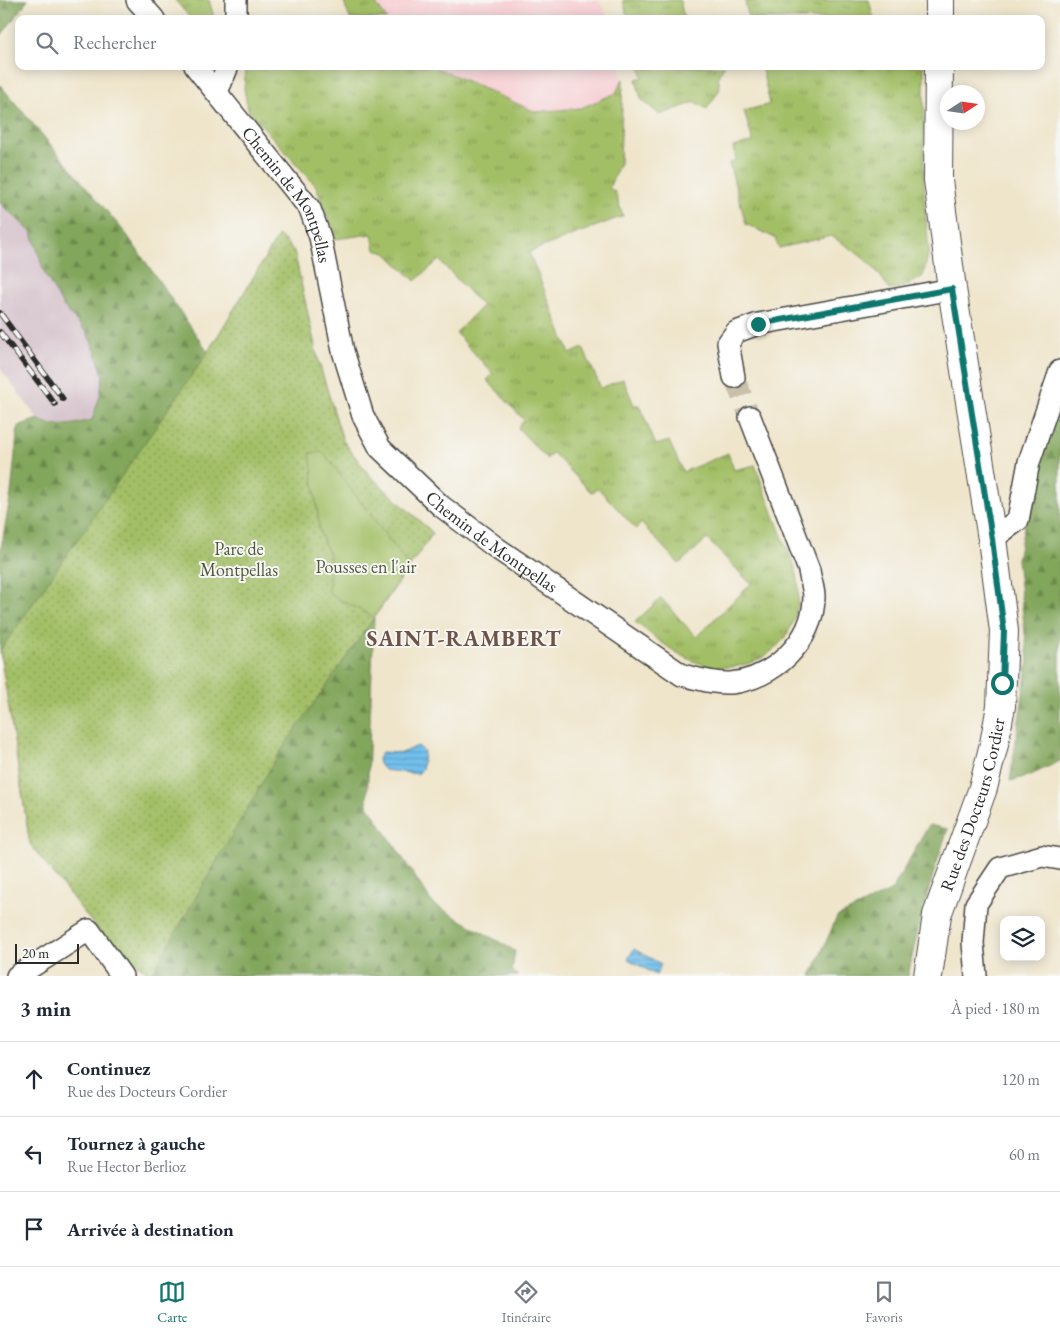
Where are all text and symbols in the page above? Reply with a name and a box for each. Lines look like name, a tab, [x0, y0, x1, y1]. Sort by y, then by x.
search box	[15, 15, 1045, 70]
icon: search	[33, 29, 61, 57]
text: Rechercher	[73, 30, 156, 55]
north arrow	[940, 85, 985, 130]
street label: Chemin de Montpellas	[237, 121, 337, 265]
route end	[747, 313, 770, 336]
street label: Chemin de Montpellas	[421, 485, 563, 598]
park label: Parc de Montpellas	[200, 537, 278, 581]
park label: Pousses en l'air	[315, 555, 417, 578]
district label: SAINT-RAMBERT	[366, 624, 562, 653]
route start	[991, 672, 1014, 695]
street label: Rue des Docteurs Cordier	[935, 716, 1010, 894]
map controls	[1000, 916, 1045, 961]
button: layers	[1000, 916, 1045, 961]
scale bar	[15, 941, 79, 964]
text: 20 m	[22, 944, 49, 962]
text: 3 min	[20, 995, 71, 1022]
text: À pied · 180 m	[951, 998, 1040, 1019]
text: Continuez	[67, 1056, 151, 1081]
icon: ahead	[20, 1065, 48, 1093]
text: 120 m	[1001, 1069, 1040, 1090]
text: Rue des Docteurs Cordier	[67, 1081, 227, 1102]
text: Tournez à gauche	[67, 1131, 205, 1156]
icon: left	[20, 1140, 48, 1168]
text: 60 m	[1009, 1144, 1040, 1165]
text: Rue Hector Berlioz	[67, 1156, 186, 1177]
icon: arrive	[20, 1215, 48, 1243]
text: Arrivée à destination	[67, 1217, 234, 1242]
tab: Carte	[157, 1278, 187, 1326]
tab: Itinéraire	[502, 1278, 551, 1326]
tab: Favoris	[865, 1278, 903, 1326]

